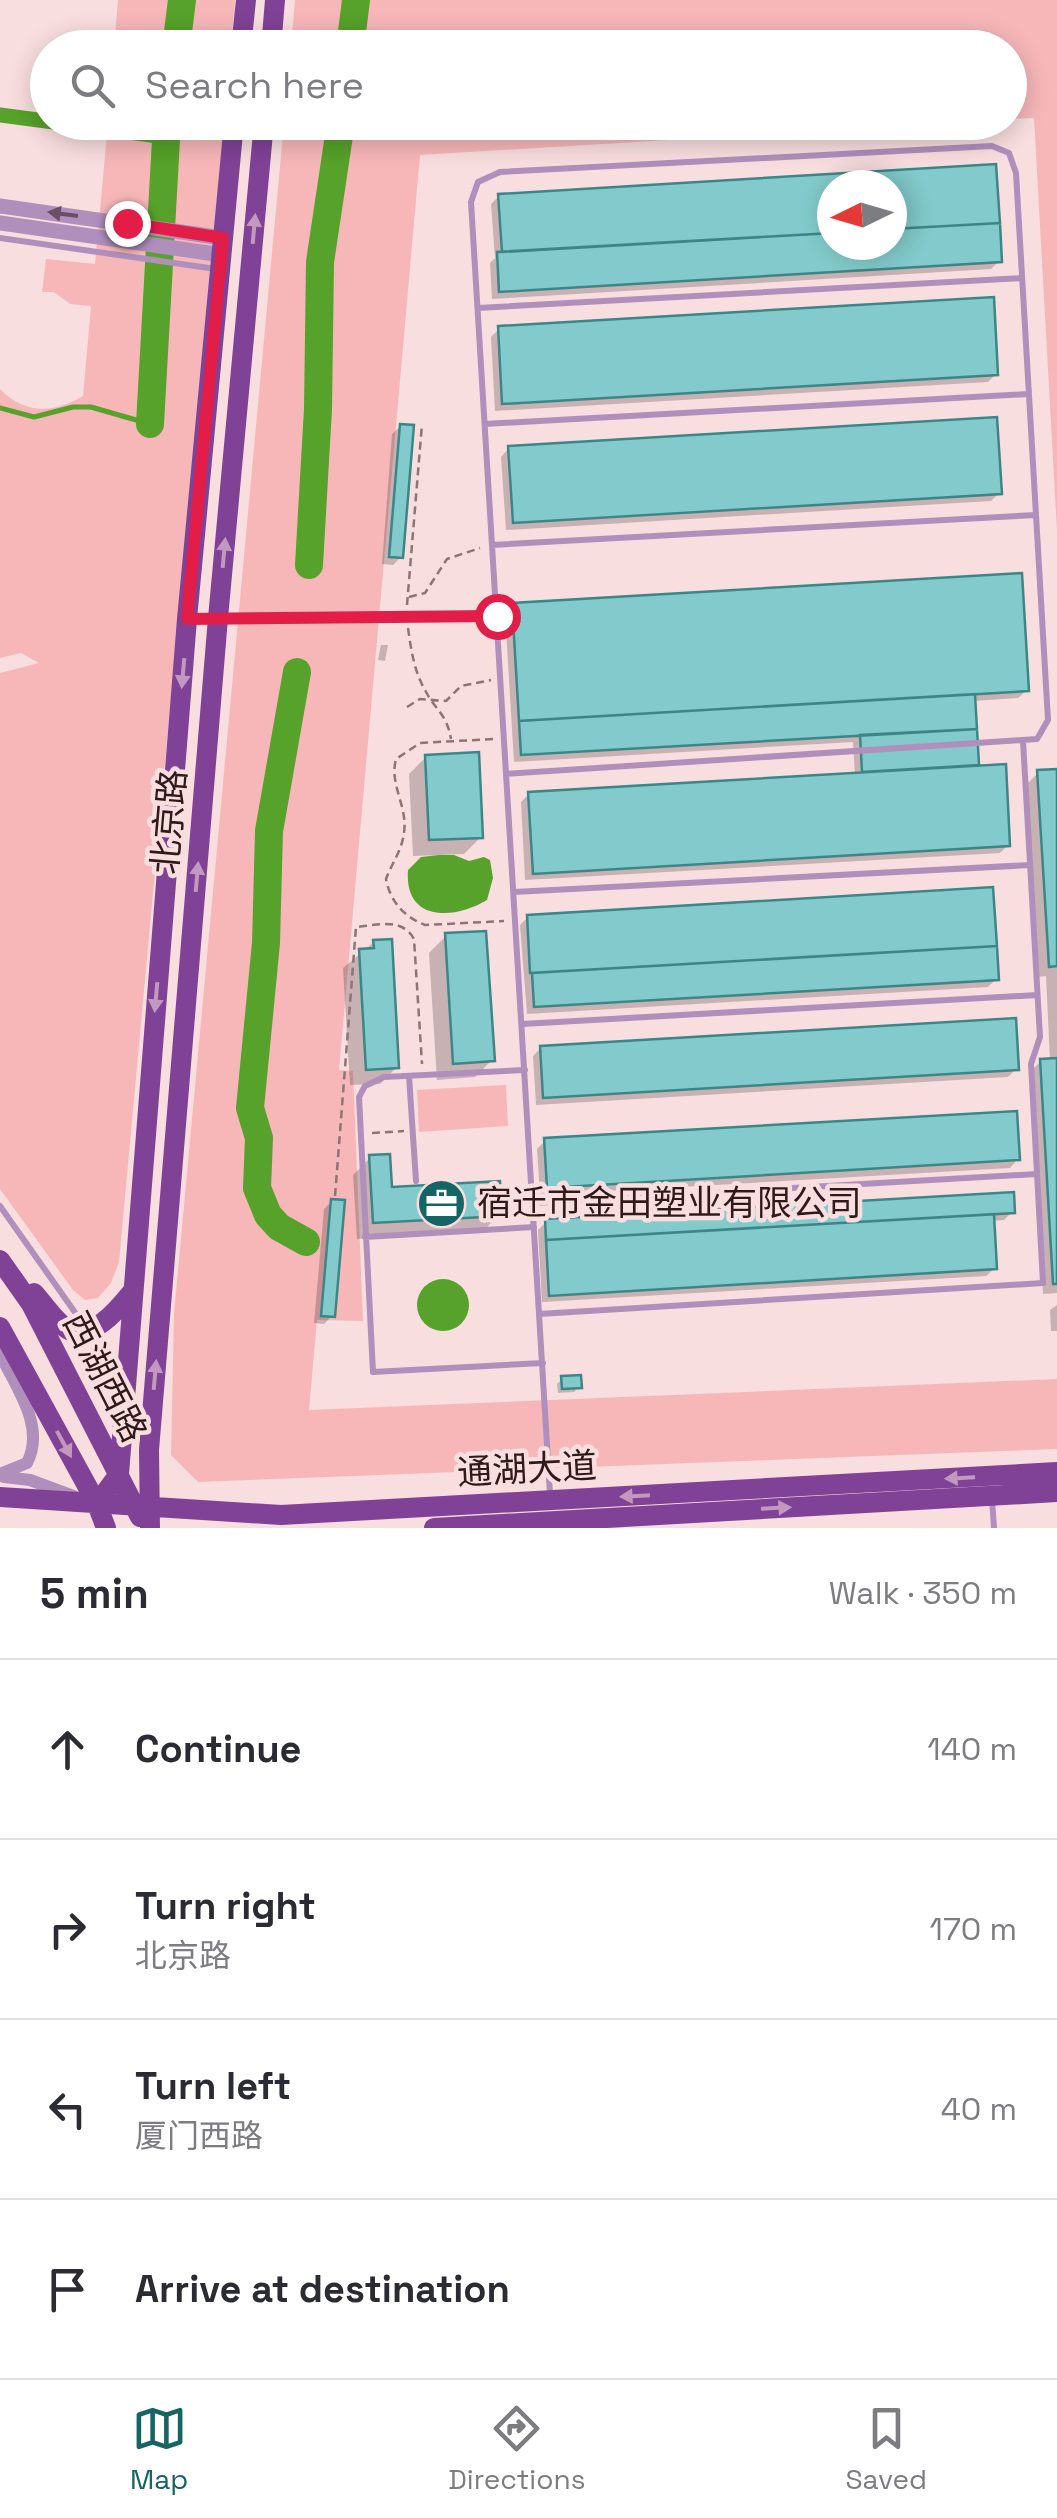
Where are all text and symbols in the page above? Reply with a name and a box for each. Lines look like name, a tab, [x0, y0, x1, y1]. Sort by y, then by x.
search box	[30, 30, 1027, 140]
icon: search	[65, 58, 120, 113]
text: Search here	[145, 61, 364, 109]
north arrow	[817, 170, 907, 260]
route end	[105, 201, 151, 247]
one-way arrow	[47, 206, 79, 222]
one-way arrow	[246, 213, 262, 245]
one-way arrow	[217, 537, 233, 569]
route start	[475, 594, 521, 640]
one-way arrow	[174, 657, 190, 689]
street label: 北京路	[143, 768, 195, 876]
one-way arrow	[189, 860, 205, 892]
one-way arrow	[148, 981, 164, 1013]
office icon: 宿迁市金田塑业有限公司	[416, 1177, 468, 1229]
place label: 宿迁市金田塑业有限公司	[477, 1181, 862, 1225]
street label: 西湖西路	[54, 1305, 156, 1449]
one-way arrow	[148, 1359, 164, 1391]
one-way arrow	[55, 1429, 72, 1458]
street label: 通湖大道	[456, 1443, 598, 1495]
one-way arrow	[943, 1470, 975, 1486]
one-way arrow	[619, 1488, 651, 1504]
one-way arrow	[761, 1500, 793, 1516]
text: 5 min	[40, 1567, 149, 1620]
text: Walk · 350 m	[829, 1573, 1017, 1613]
icon: ahead	[40, 1722, 95, 1777]
text: Continue	[135, 1725, 301, 1773]
text: 140 m	[927, 1729, 1017, 1769]
text: Turn right	[135, 1882, 316, 1930]
icon: right	[40, 1902, 95, 1957]
text: 170 m	[930, 1909, 1017, 1949]
text: 北京路	[135, 1936, 231, 1976]
text: Turn left	[135, 2062, 291, 2110]
icon: left	[40, 2082, 95, 2137]
text: 40 m	[941, 2089, 1017, 2129]
text: 厦门西路	[135, 2116, 263, 2156]
icon: arrive	[40, 2262, 95, 2317]
text: Arrive at destination	[135, 2265, 510, 2313]
tab: Map	[130, 2401, 188, 2497]
tab: Directions	[448, 2401, 585, 2497]
tab: Saved	[845, 2401, 927, 2497]

